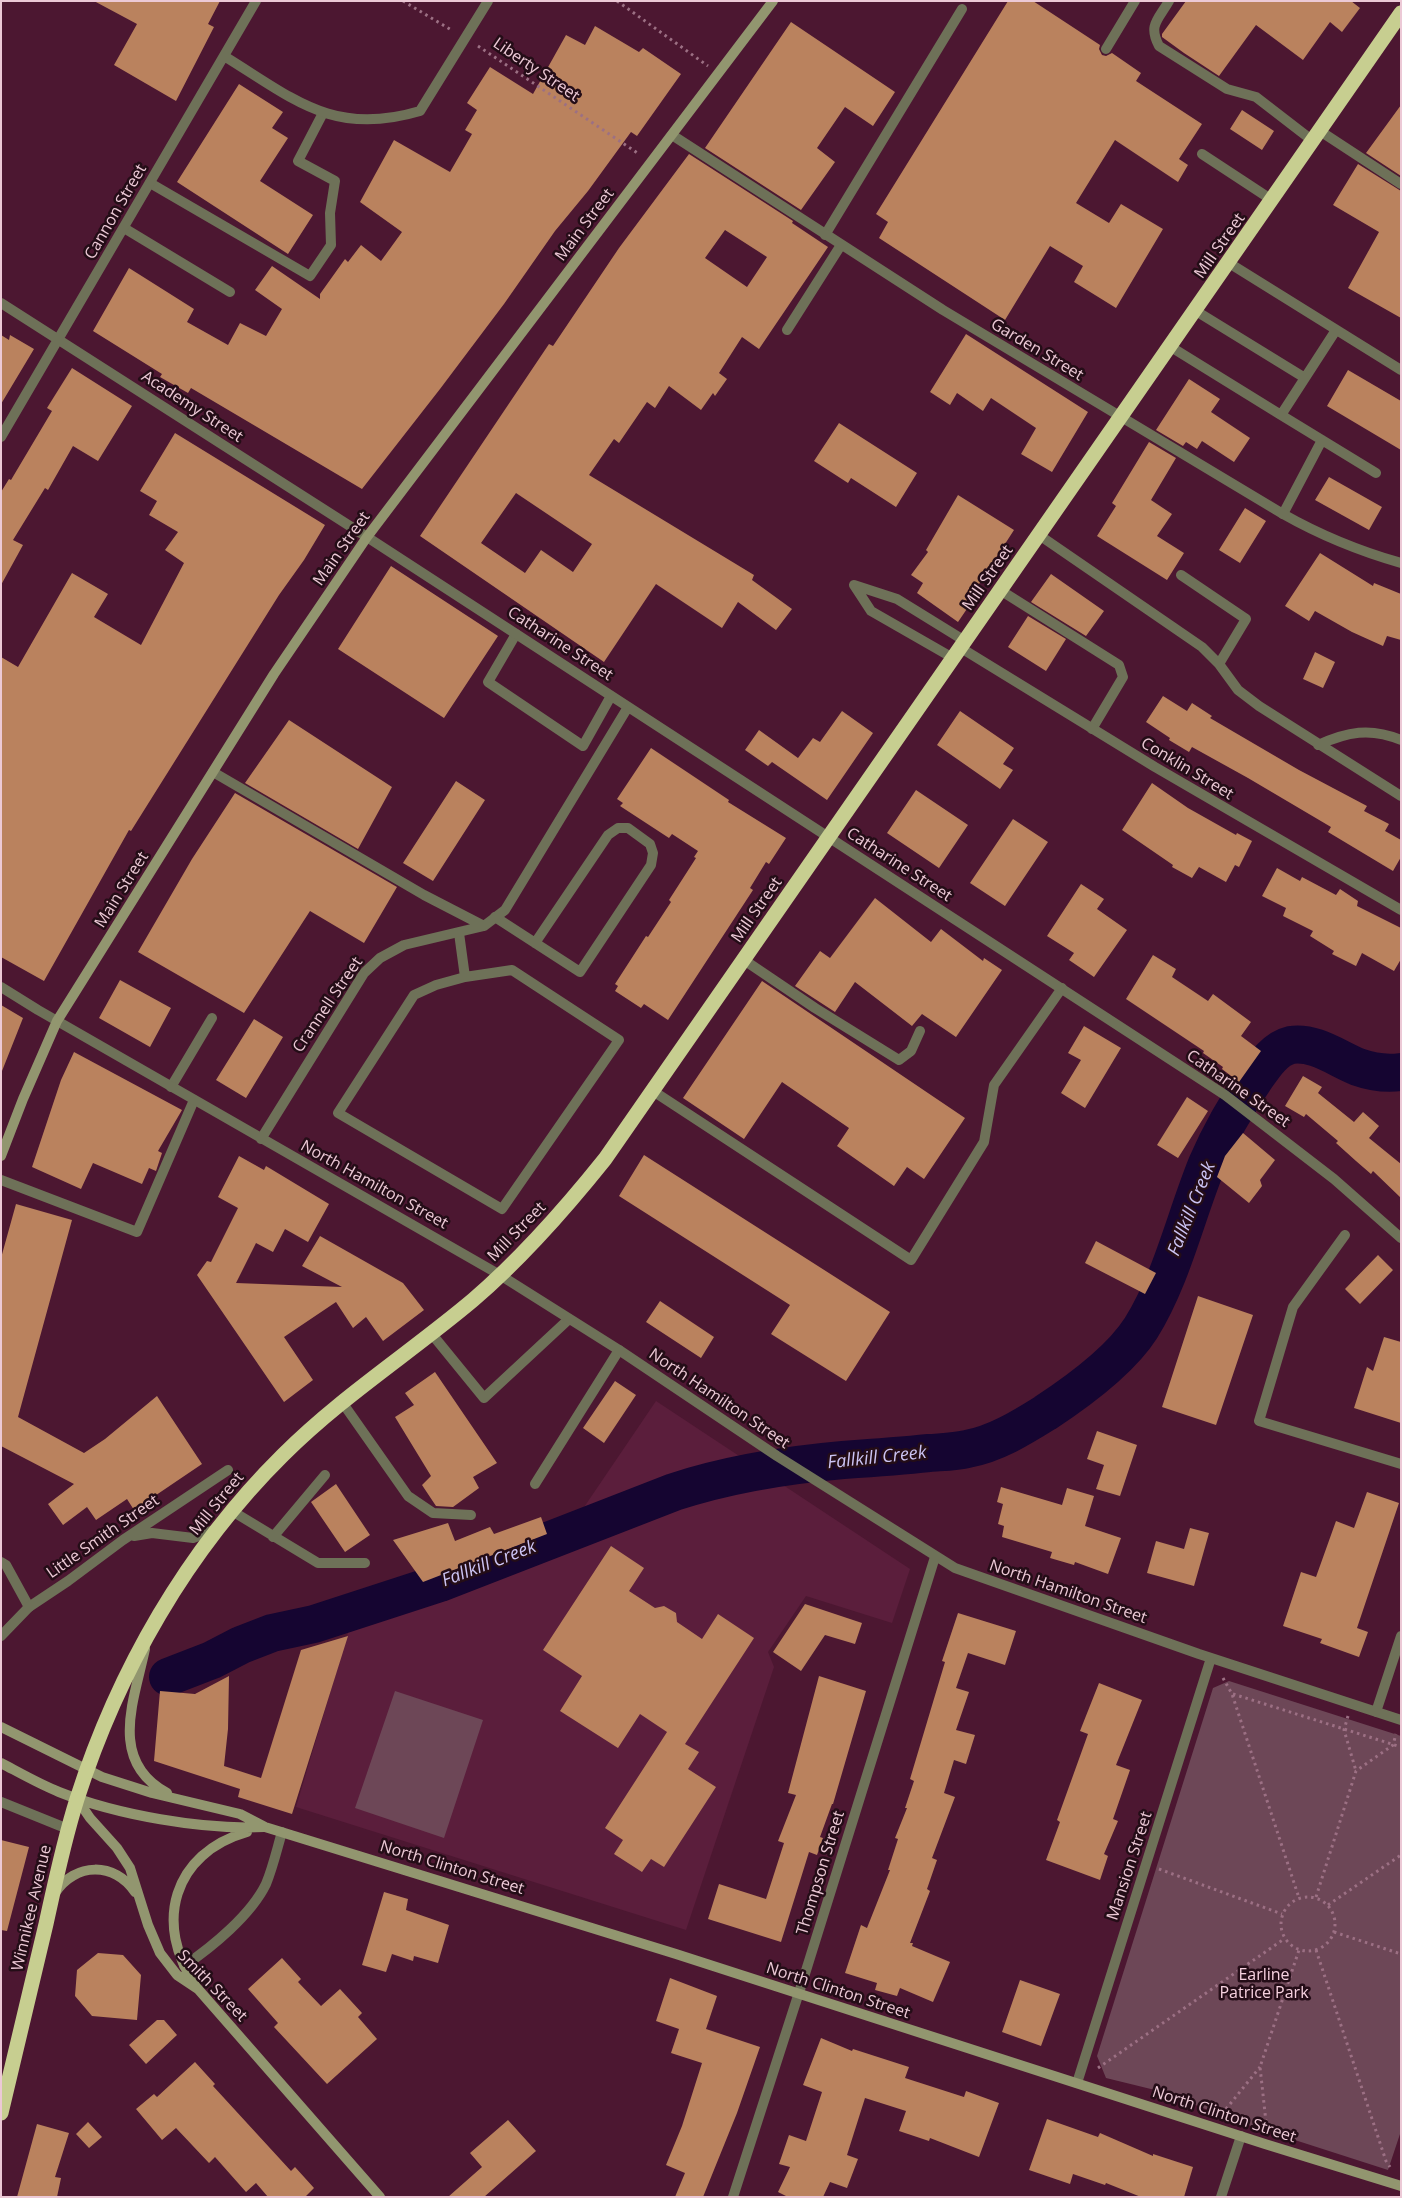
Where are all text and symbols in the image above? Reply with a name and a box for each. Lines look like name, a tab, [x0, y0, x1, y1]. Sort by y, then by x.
street label: Liberty Street	[489, 34, 583, 106]
street label: Cannon Street	[81, 161, 151, 263]
street label: Main Street	[551, 185, 619, 265]
street label: Mill Street	[1191, 210, 1249, 282]
street label: Garden Street	[987, 315, 1087, 385]
street label: Academy Street	[138, 367, 246, 447]
street label: Main Street	[309, 508, 375, 590]
street label: Mill Street	[959, 542, 1017, 614]
street label: Catharine Street	[504, 603, 616, 685]
street label: Conklin Street	[1137, 734, 1237, 804]
street label: Catharine Street	[843, 824, 955, 906]
street label: Main Street	[91, 848, 153, 932]
street label: Mill Street	[728, 874, 786, 946]
street label: Crannell Street	[289, 954, 367, 1056]
street label: Catharine Street	[1183, 1046, 1293, 1132]
street label: North Hamilton Street	[297, 1136, 451, 1234]
water label: Fallkill Creek	[1163, 1159, 1221, 1259]
street label: Mill Street	[484, 1198, 550, 1266]
street label: North Hamilton Street	[645, 1345, 793, 1453]
water label: Fallkill Creek	[826, 1442, 928, 1474]
street label: Mill Street	[186, 1469, 248, 1539]
street label: Little Smith Street	[43, 1491, 163, 1583]
water label: Fallkill Creek	[439, 1536, 539, 1592]
street label: North Hamilton Street	[987, 1556, 1149, 1628]
street label: Thompson Street	[793, 1809, 849, 1937]
street label: Mansion Street	[1103, 1809, 1157, 1923]
street label: North Clinton Street	[378, 1837, 526, 1899]
street label: Winnikee Avenue	[8, 1843, 56, 1973]
street label: Smith Street	[173, 1946, 251, 2026]
street label: North Clinton Street	[764, 1959, 912, 2023]
park label: Earline Patrice Park	[1219, 1965, 1309, 2003]
street label: North Clinton Street	[1150, 2083, 1298, 2147]

